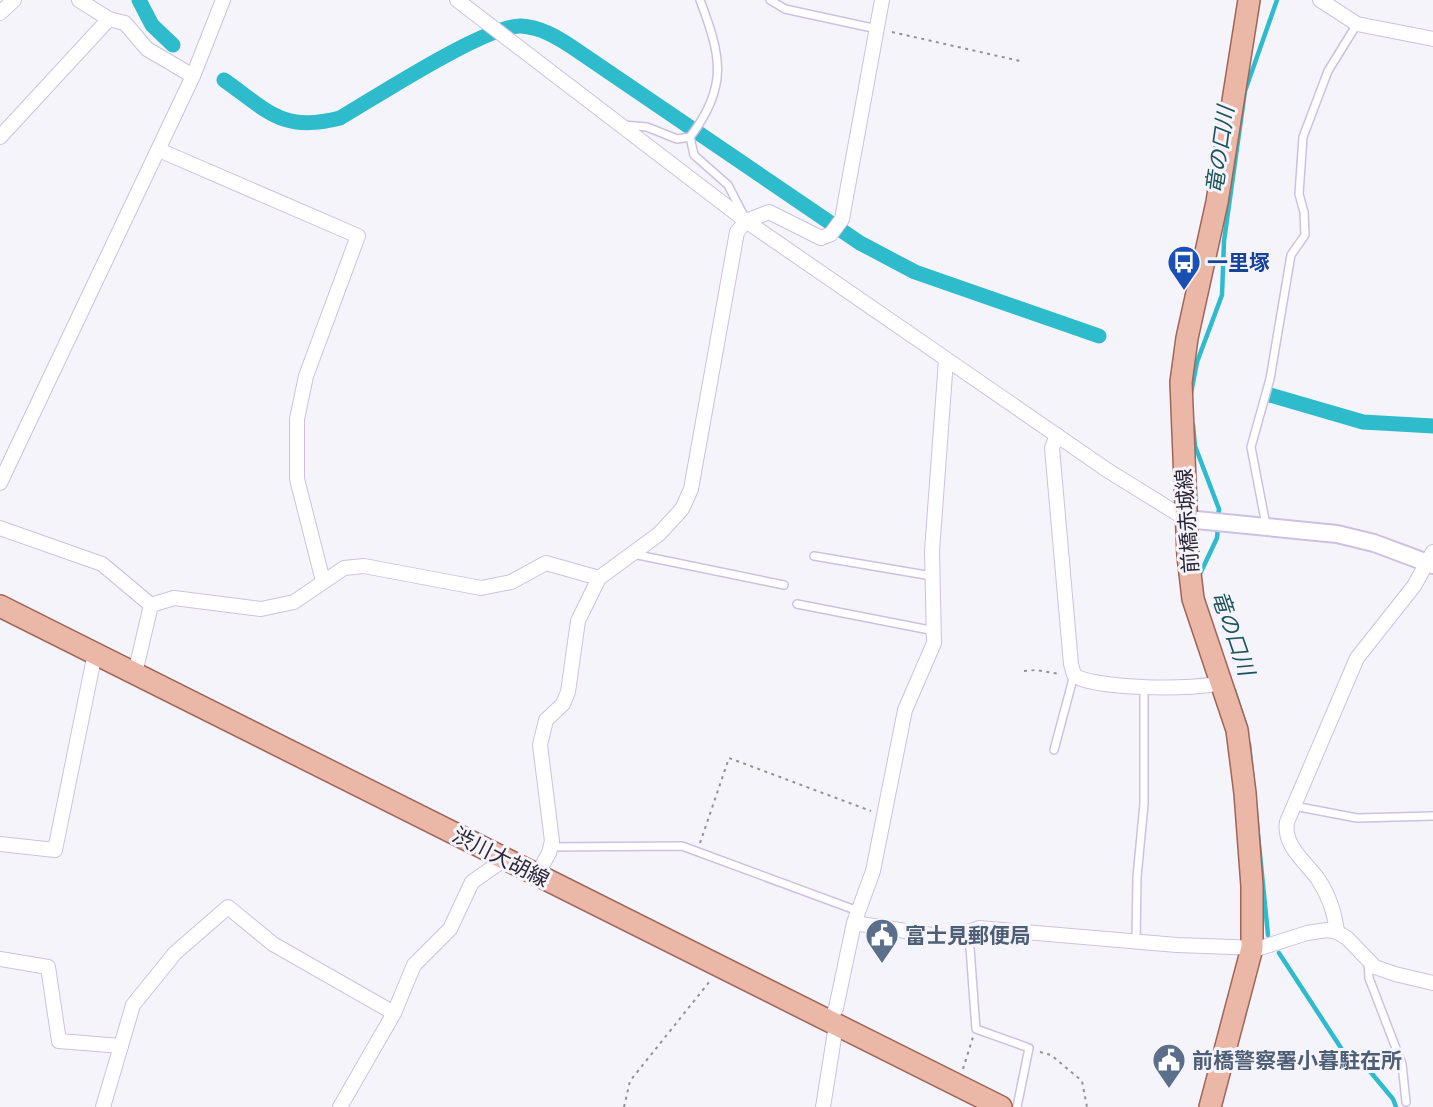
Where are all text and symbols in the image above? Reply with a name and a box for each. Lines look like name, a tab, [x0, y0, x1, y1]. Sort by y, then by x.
water label: 竜の口川	[1201, 103, 1240, 195]
bus stop icon: 一里塚	[1166, 244, 1202, 291]
place label: 一里塚	[1207, 250, 1270, 275]
street label: 前橋赤城線	[1171, 468, 1203, 574]
water label: 竜の口川	[1206, 587, 1261, 681]
street label: 渋川大胡線	[449, 822, 553, 892]
public building icon: 富士見郵便局	[864, 917, 900, 964]
place label: 富士見郵便局	[905, 923, 1031, 948]
public building icon: 前橋警察署小暮駐在所	[1151, 1042, 1187, 1089]
place label: 前橋警察署小暮駐在所	[1192, 1048, 1402, 1073]

